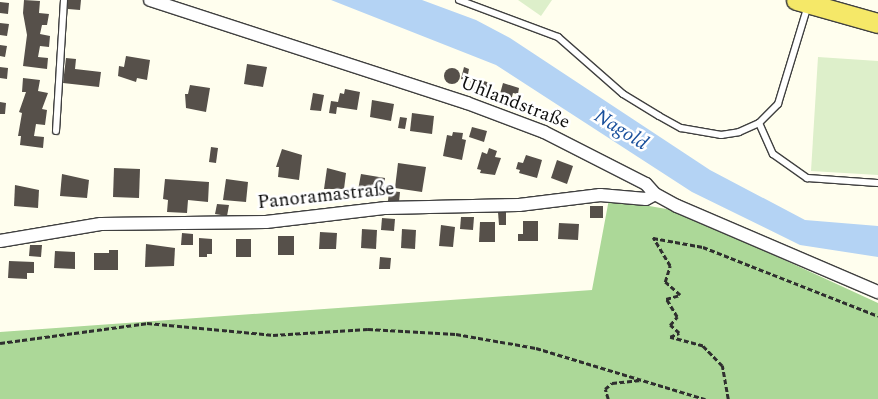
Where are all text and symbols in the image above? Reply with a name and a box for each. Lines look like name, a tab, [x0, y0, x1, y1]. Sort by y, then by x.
street label: Uhlandstraße	[457, 72, 573, 134]
water label: Nagold	[590, 104, 652, 156]
street label: Panoramastraße	[256, 177, 396, 215]

